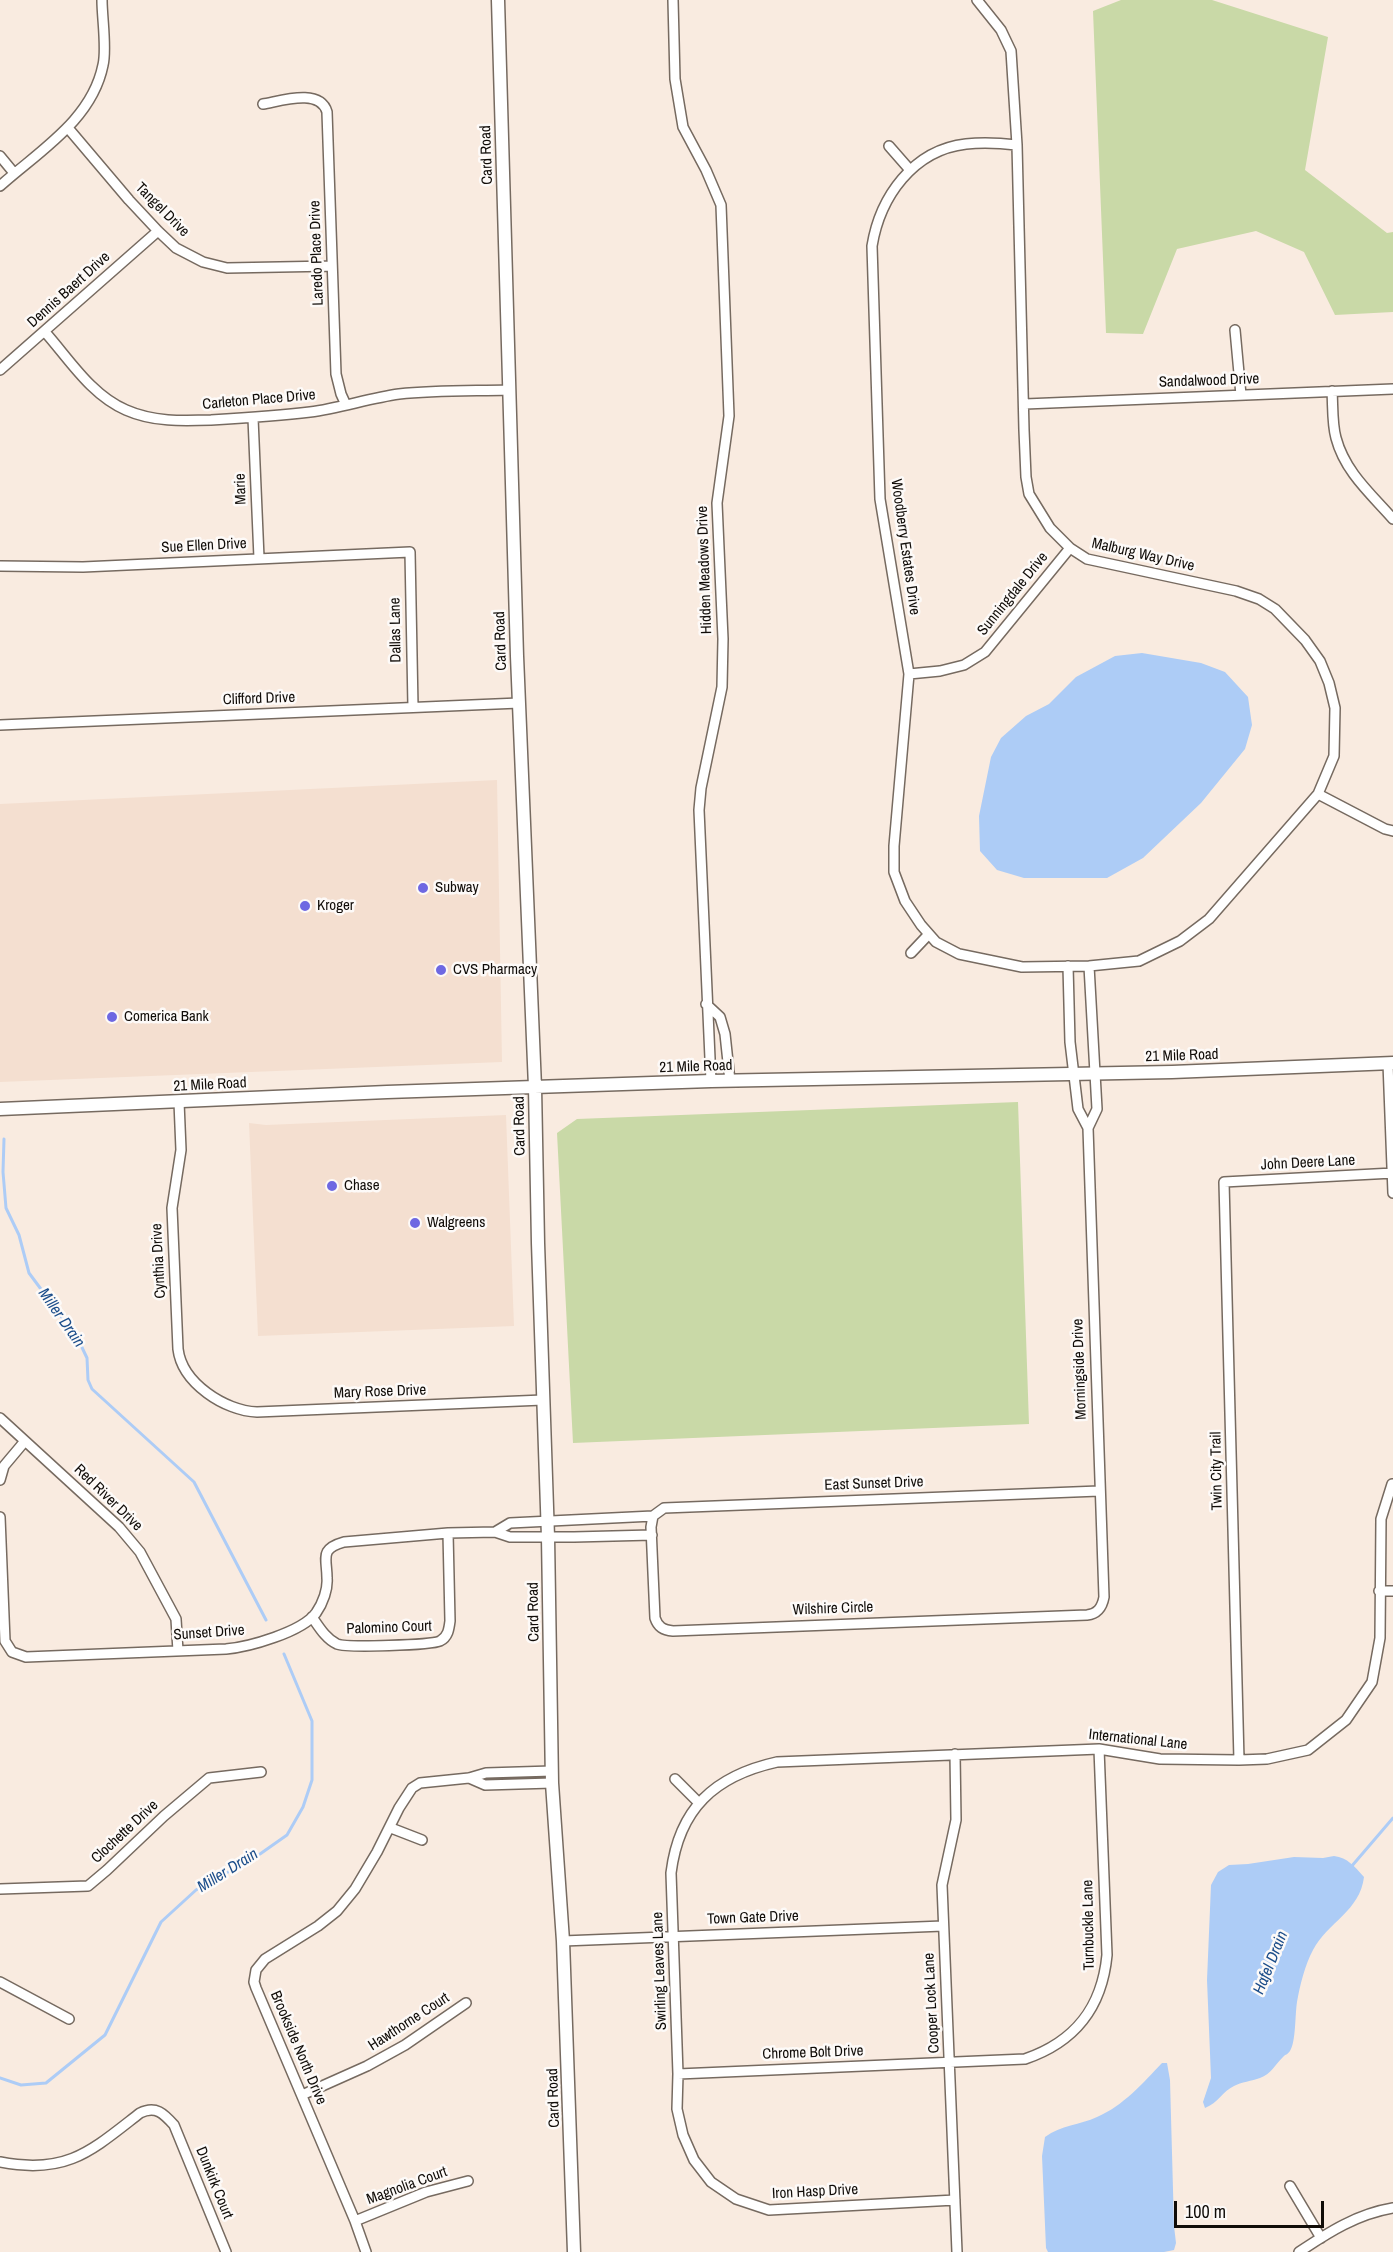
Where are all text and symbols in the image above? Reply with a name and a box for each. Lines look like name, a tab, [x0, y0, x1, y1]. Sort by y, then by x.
street label: Card Road	[477, 125, 497, 185]
street label: Tangel Drive	[131, 179, 193, 241]
street label: Laredo Place Drive	[306, 200, 328, 306]
street label: Dennis Baert Drive	[24, 248, 114, 332]
street label: Sandalwood Drive	[1158, 370, 1260, 392]
street label: Carleton Place Drive	[202, 386, 316, 414]
street label: Marie	[231, 473, 251, 505]
street label: Woodberry Estates Drive	[887, 478, 923, 616]
street label: Hidden Meadows Drive	[694, 505, 716, 635]
street label: Malburg Way Drive	[1090, 534, 1196, 576]
street label: Sue Ellen Drive	[161, 535, 247, 557]
street label: Sunningdale Drive	[974, 549, 1052, 639]
street label: Dallas Lane	[386, 597, 406, 663]
street label: Card Road	[491, 611, 511, 671]
street label: Clifford Drive	[223, 689, 295, 709]
place label: Subway	[435, 879, 479, 897]
marker: Subway	[416, 881, 430, 895]
place label: Kroger	[317, 897, 354, 915]
marker: Kroger	[298, 899, 312, 913]
place label: CVS Pharmacy	[453, 961, 537, 979]
marker: CVS Pharmacy	[434, 963, 448, 977]
place label: Comerica Bank	[124, 1008, 209, 1026]
marker: Comerica Bank	[105, 1010, 119, 1024]
street label: 21 Mile Road	[1145, 1046, 1219, 1066]
street label: 21 Mile Road	[659, 1057, 733, 1077]
street label: 21 Mile Road	[173, 1074, 247, 1096]
street label: Card Road	[510, 1096, 530, 1156]
street label: John Deere Lane	[1260, 1152, 1356, 1174]
place label: Chase	[344, 1177, 380, 1195]
marker: Chase	[325, 1179, 339, 1193]
place label: Walgreens	[427, 1214, 485, 1232]
marker: Walgreens	[408, 1216, 422, 1230]
street label: Cynthia Drive	[148, 1223, 170, 1299]
water label: Miller Drain	[34, 1285, 88, 1351]
street label: Morningside Drive	[1069, 1318, 1091, 1420]
street label: Mary Rose Drive	[334, 1381, 426, 1403]
street label: Twin City Trail	[1207, 1431, 1227, 1511]
street label: Red River Drive	[70, 1461, 146, 1535]
street label: East Sunset Drive	[824, 1473, 924, 1495]
street label: Card Road	[524, 1582, 544, 1642]
street label: Wilshire Circle	[792, 1599, 874, 1619]
street label: Palomino Court	[346, 1618, 432, 1638]
street label: Sunset Drive	[173, 1622, 245, 1644]
street label: International Lane	[1088, 1726, 1188, 1754]
street label: Clochette Drive	[88, 1797, 162, 1867]
water label: Miller Drain	[194, 1845, 262, 1897]
street label: Turnbuckle Lane	[1079, 1880, 1099, 1970]
street label: Town Gate Drive	[707, 1907, 799, 1929]
street label: Swirling Leaves Lane	[649, 1912, 671, 2030]
water label: Hafel Drain	[1250, 1929, 1292, 1997]
street label: Cooper Lock Lane	[920, 1952, 944, 2054]
street label: Brookside North Drive	[266, 1988, 330, 2108]
street label: Hawthorne Court	[365, 1989, 453, 2055]
street label: Chrome Bolt Drive	[762, 2042, 864, 2064]
street label: Card Road	[544, 2068, 564, 2128]
street label: Dunkirk Court	[191, 2144, 237, 2222]
street label: Magnolia Court	[364, 2163, 450, 2209]
street label: Iron Hasp Drive	[772, 2181, 858, 2203]
scale bar	[1177, 2189, 1327, 2227]
text: 100 m	[1185, 2199, 1226, 2224]

